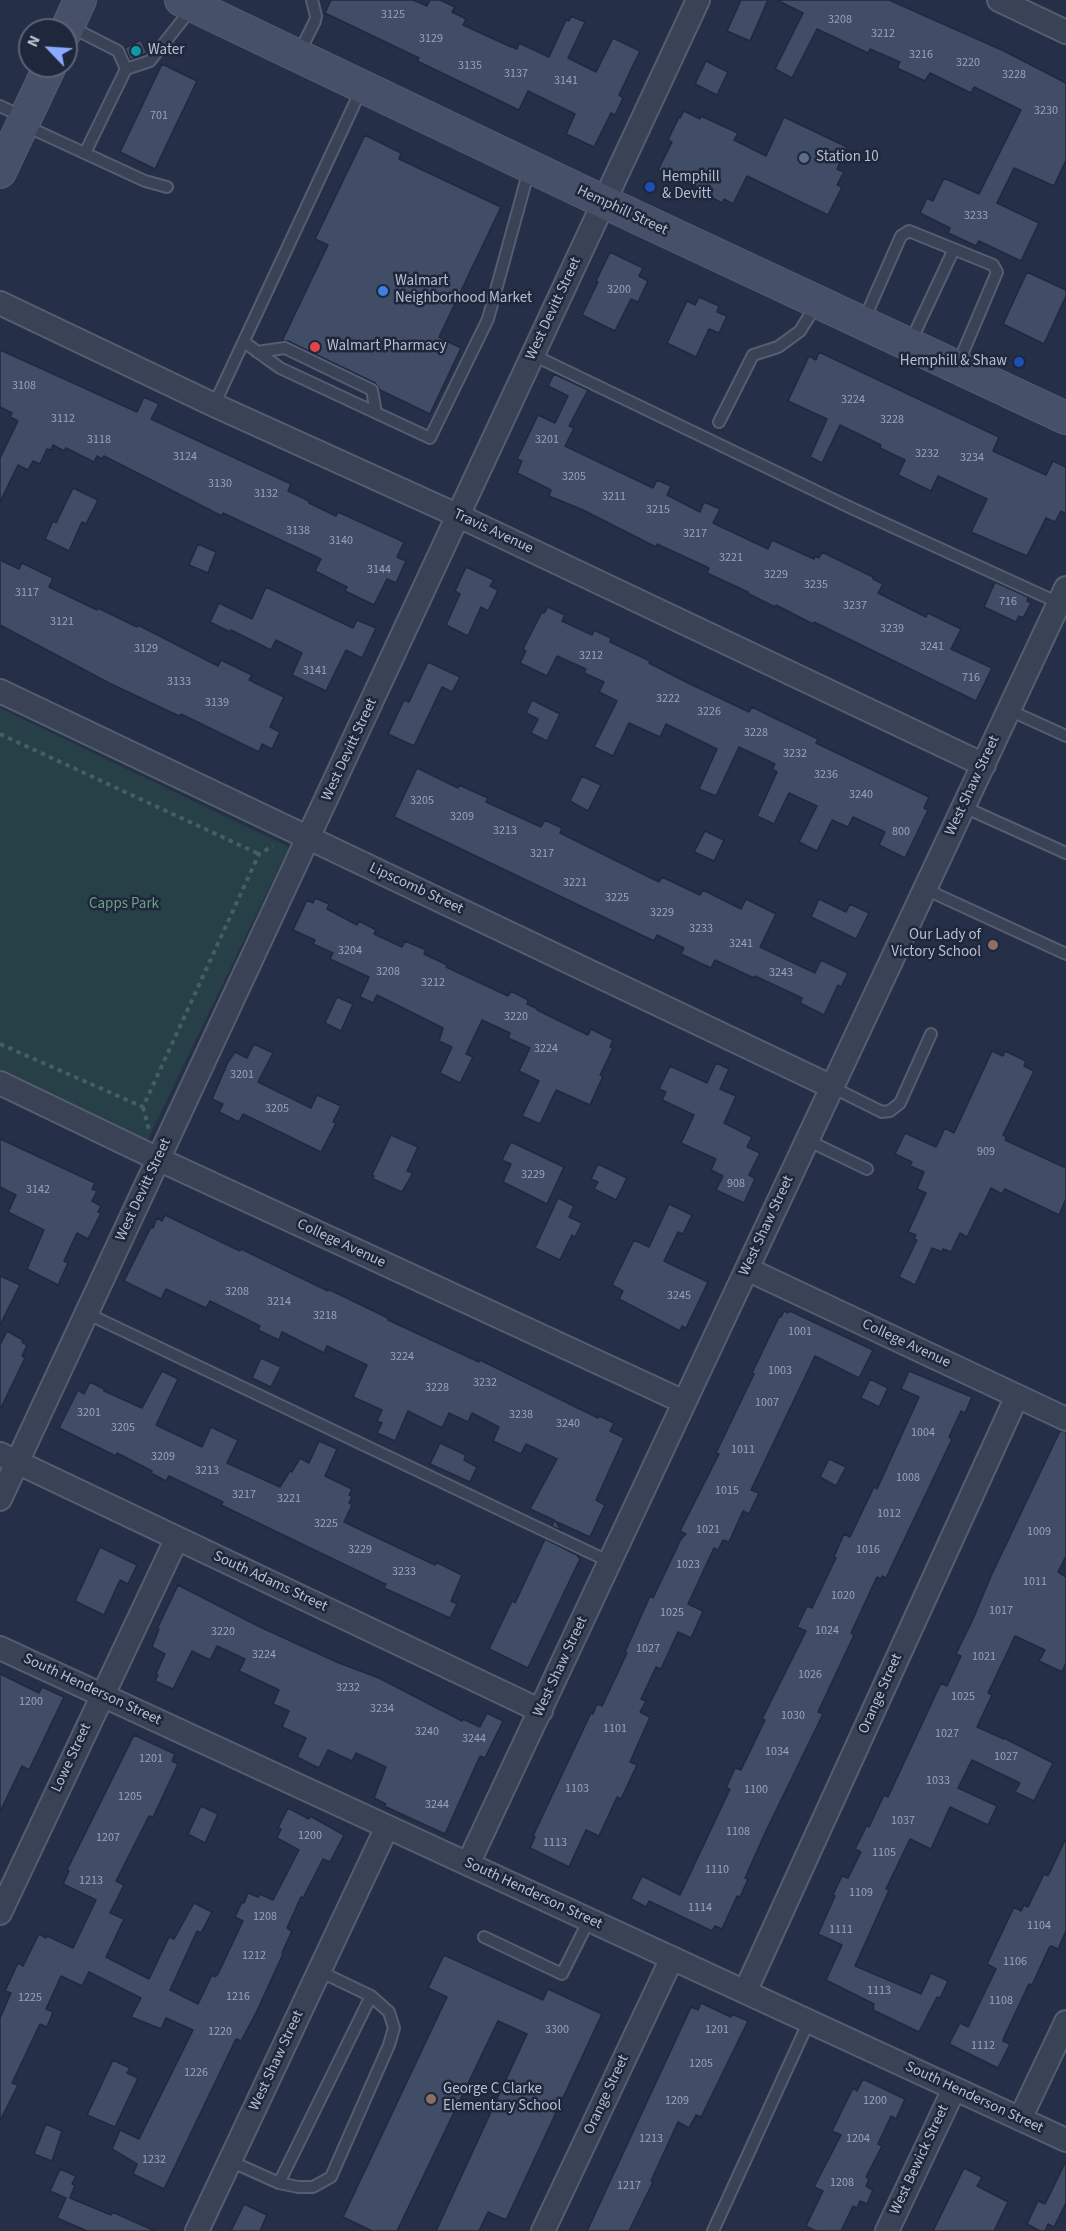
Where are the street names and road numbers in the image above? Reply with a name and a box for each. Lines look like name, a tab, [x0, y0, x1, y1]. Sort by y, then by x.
street label: Hemphill Street	[574, 182, 670, 240]
street label: West Devitt Street	[522, 255, 586, 363]
street label: Travis Avenue	[450, 506, 536, 558]
street label: West Devitt Street	[318, 696, 382, 804]
street label: West Shaw Street	[942, 733, 1004, 839]
street label: Lipscomb Street	[366, 859, 466, 919]
street label: West Devitt Street	[112, 1136, 176, 1244]
street label: West Shaw Street	[736, 1173, 798, 1279]
street label: College Avenue	[294, 1216, 388, 1272]
street label: College Avenue	[859, 1316, 953, 1372]
street label: South Adams Street	[210, 1548, 330, 1616]
street label: West Shaw Street	[530, 1614, 592, 1720]
street label: South Henderson Street	[20, 1650, 164, 1730]
street label: Orange Street	[855, 1651, 907, 1737]
street label: Lowe Street	[48, 1721, 96, 1795]
street label: South Henderson Street	[461, 1854, 605, 1934]
street label: West Shaw Street	[246, 2008, 308, 2114]
street label: Orange Street	[581, 2052, 633, 2138]
street label: South Henderson Street	[902, 2058, 1046, 2138]
street label: West Bewick Street	[887, 2102, 953, 2218]

